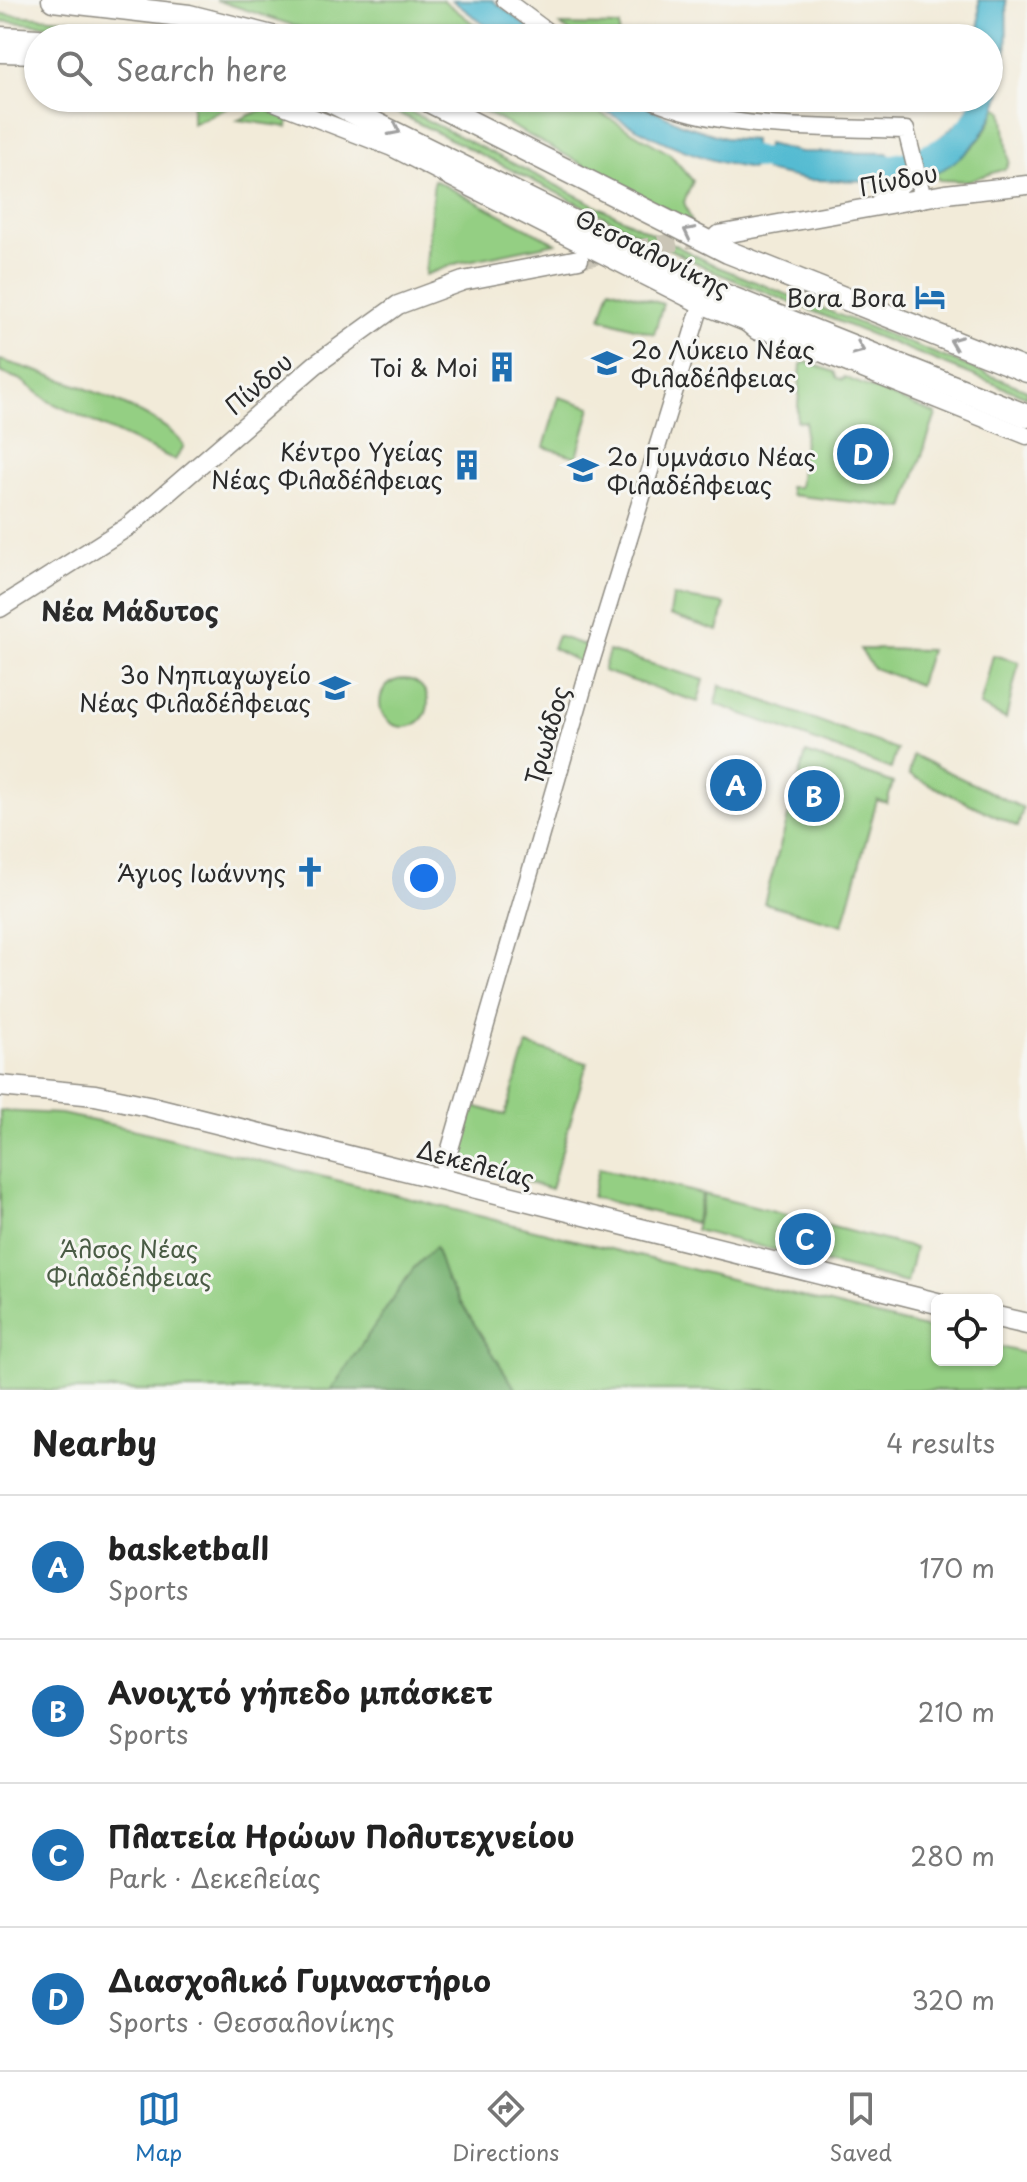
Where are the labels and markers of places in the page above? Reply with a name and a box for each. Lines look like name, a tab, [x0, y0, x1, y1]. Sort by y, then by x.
place label: Bora Bora	[786, 279, 906, 315]
hotel icon: Bora Bora	[913, 280, 947, 314]
place label: 2ο Λύκειο Νέας Φιλαδέλφειας	[631, 331, 815, 395]
school or university icon: 2ο Λύκειο Νέας Φιλαδέλφειας	[590, 346, 624, 380]
place label: Toi & Moi	[370, 349, 478, 385]
building icon: Toi & Moi	[485, 350, 519, 384]
pin: D	[837, 424, 889, 484]
place label: Κέντρο Υγείας Νέας Φιλαδέλφειας	[211, 433, 443, 497]
place label: 2ο Γυμνάσιο Νέας Φιλαδέλφειας	[607, 438, 816, 502]
building icon: Κέντρο Υγείας Νέας Φιλαδέλφειας	[450, 448, 484, 482]
school or university icon: 2ο Γυμνάσιο Νέας Φιλαδέλφειας	[566, 453, 600, 487]
place label: 3ο Νηπιαγωγείο Νέας Φιλαδέλφειας	[79, 656, 311, 720]
school or university icon: 3ο Νηπιαγωγείο Νέας Φιλαδέλφειας	[318, 671, 352, 705]
pin: A	[710, 755, 762, 815]
pin: B	[788, 766, 840, 826]
place label: Άγιος Ιωάννης	[117, 854, 286, 890]
church icon: Άγιος Ιωάννης	[293, 855, 327, 889]
pin: C	[779, 1209, 831, 1269]

